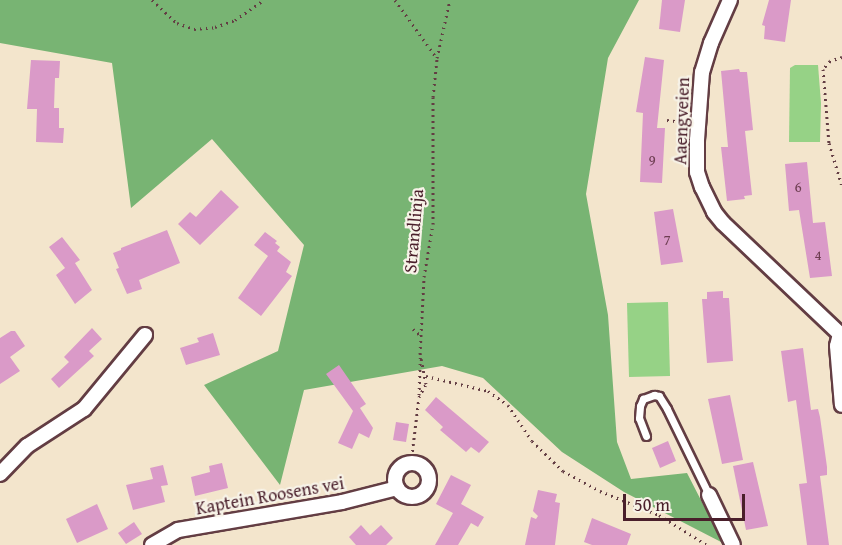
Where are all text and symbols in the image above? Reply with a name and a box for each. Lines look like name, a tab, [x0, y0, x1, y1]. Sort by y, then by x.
street label: Aaengveien	[670, 77, 694, 165]
house number: 9	[648, 151, 656, 169]
house number: 6	[794, 178, 802, 196]
street label: Strandlinja	[400, 188, 428, 274]
house number: 7	[663, 231, 671, 249]
house number: 4	[814, 246, 822, 264]
street label: Kaptein Roosens vei	[194, 472, 346, 520]
scale bar	[626, 482, 748, 520]
text: 50 m	[634, 491, 670, 518]

